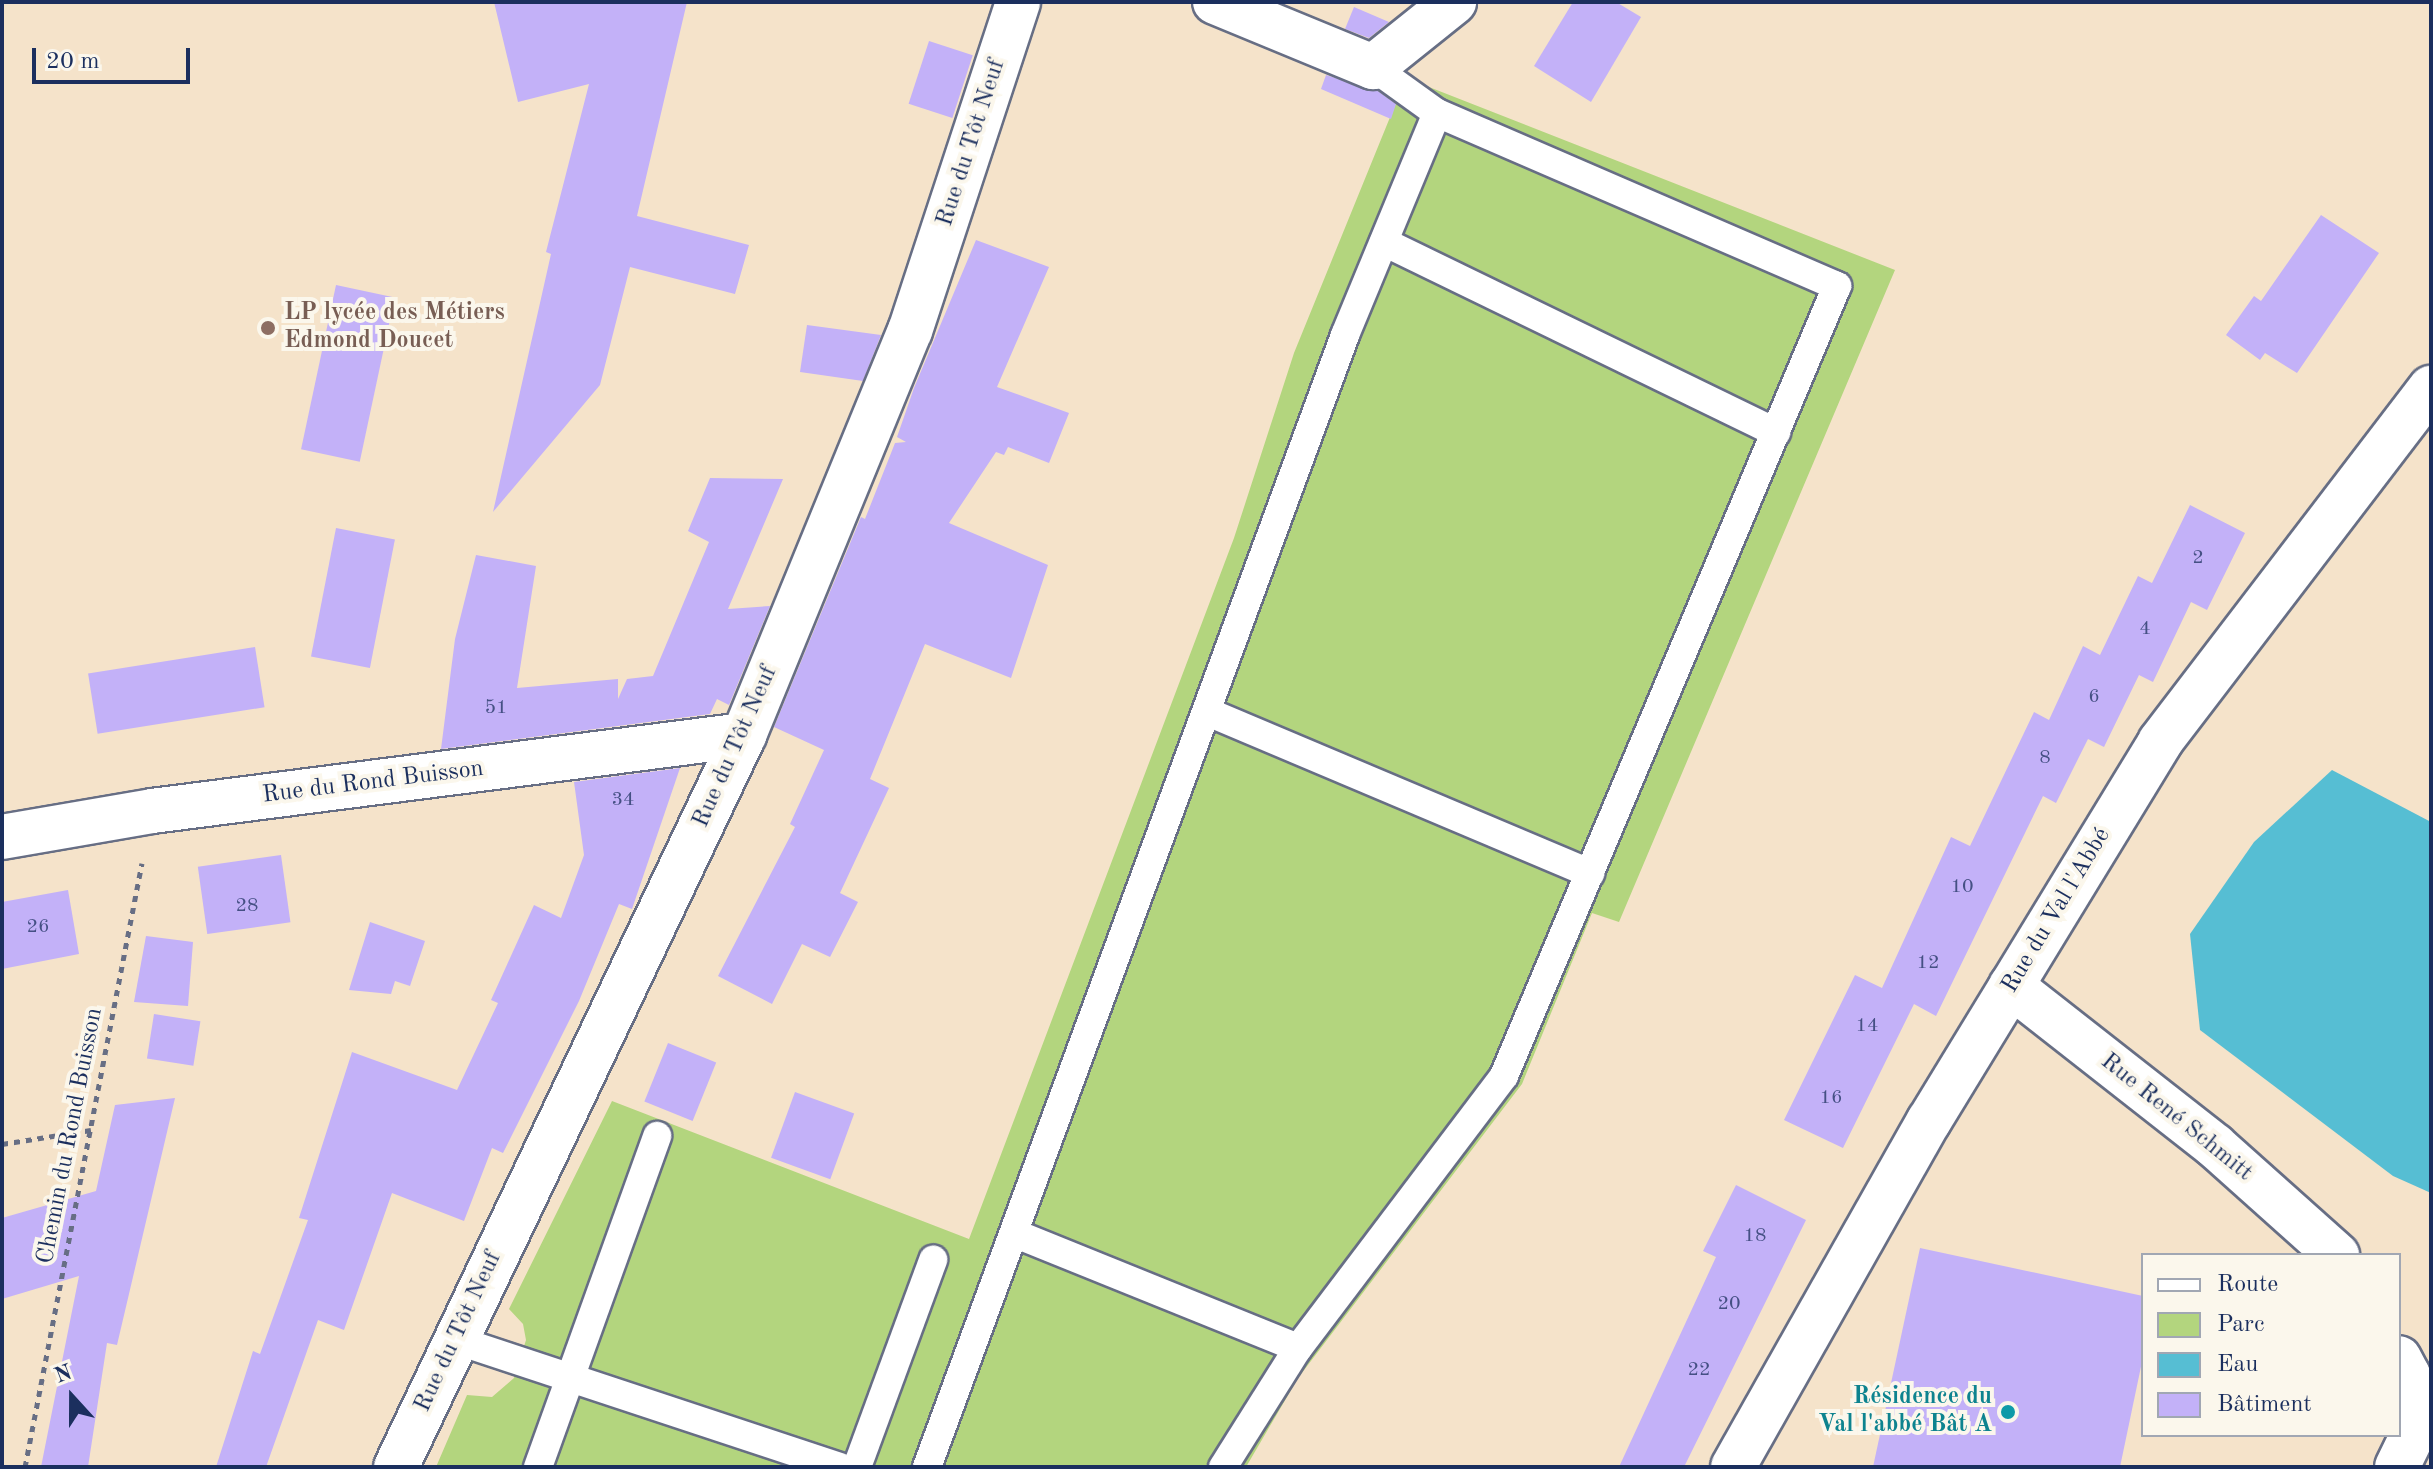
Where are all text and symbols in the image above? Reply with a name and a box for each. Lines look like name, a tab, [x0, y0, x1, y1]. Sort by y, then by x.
scale bar	[36, 32, 194, 82]
text: 20 m	[46, 50, 100, 74]
street label: Rue du Tôt Neuf	[931, 56, 1013, 230]
place label: LP lycée des Métiers Edmond Doucet	[284, 300, 505, 356]
marker: LP lycée des Métiers Edmond Doucet	[259, 319, 277, 337]
house number: 2	[2192, 546, 2204, 570]
house number: 4	[2139, 617, 2151, 641]
street label: Rue du Tôt Neuf	[687, 662, 785, 832]
house number: 6	[2088, 685, 2100, 709]
house number: 51	[484, 696, 508, 720]
house number: 8	[2039, 746, 2051, 770]
street label: Rue du Rond Buisson	[261, 755, 485, 811]
house number: 34	[611, 788, 635, 812]
street label: Rue du Val l'Abbé	[1996, 823, 2118, 999]
house number: 10	[1950, 875, 1974, 899]
house number: 28	[235, 894, 259, 918]
house number: 26	[26, 915, 50, 939]
house number: 12	[1916, 951, 1940, 975]
street label: Chemin du Rond Buisson	[32, 1005, 110, 1267]
house number: 14	[1855, 1014, 1879, 1038]
street label: Rue René Schmitt	[2094, 1048, 2258, 1188]
house number: 16	[1819, 1086, 1843, 1110]
house number: 18	[1743, 1224, 1767, 1248]
street label: Rue du Tôt Neuf	[409, 1247, 509, 1417]
legend	[2141, 1253, 2401, 1437]
text: Route	[2217, 1273, 2278, 1297]
house number: 20	[1717, 1292, 1741, 1316]
text: Parc	[2217, 1313, 2264, 1337]
text: Eau	[2217, 1353, 2258, 1377]
north arrow	[32, 1357, 112, 1437]
house number: 22	[1687, 1358, 1711, 1382]
text: N	[52, 1361, 75, 1388]
place label: Résidence du Val l'abbé Bât A	[1818, 1384, 1992, 1440]
text: Bâtiment	[2217, 1393, 2312, 1417]
marker: Résidence du Val l'abbé Bât A	[1999, 1403, 2017, 1421]

